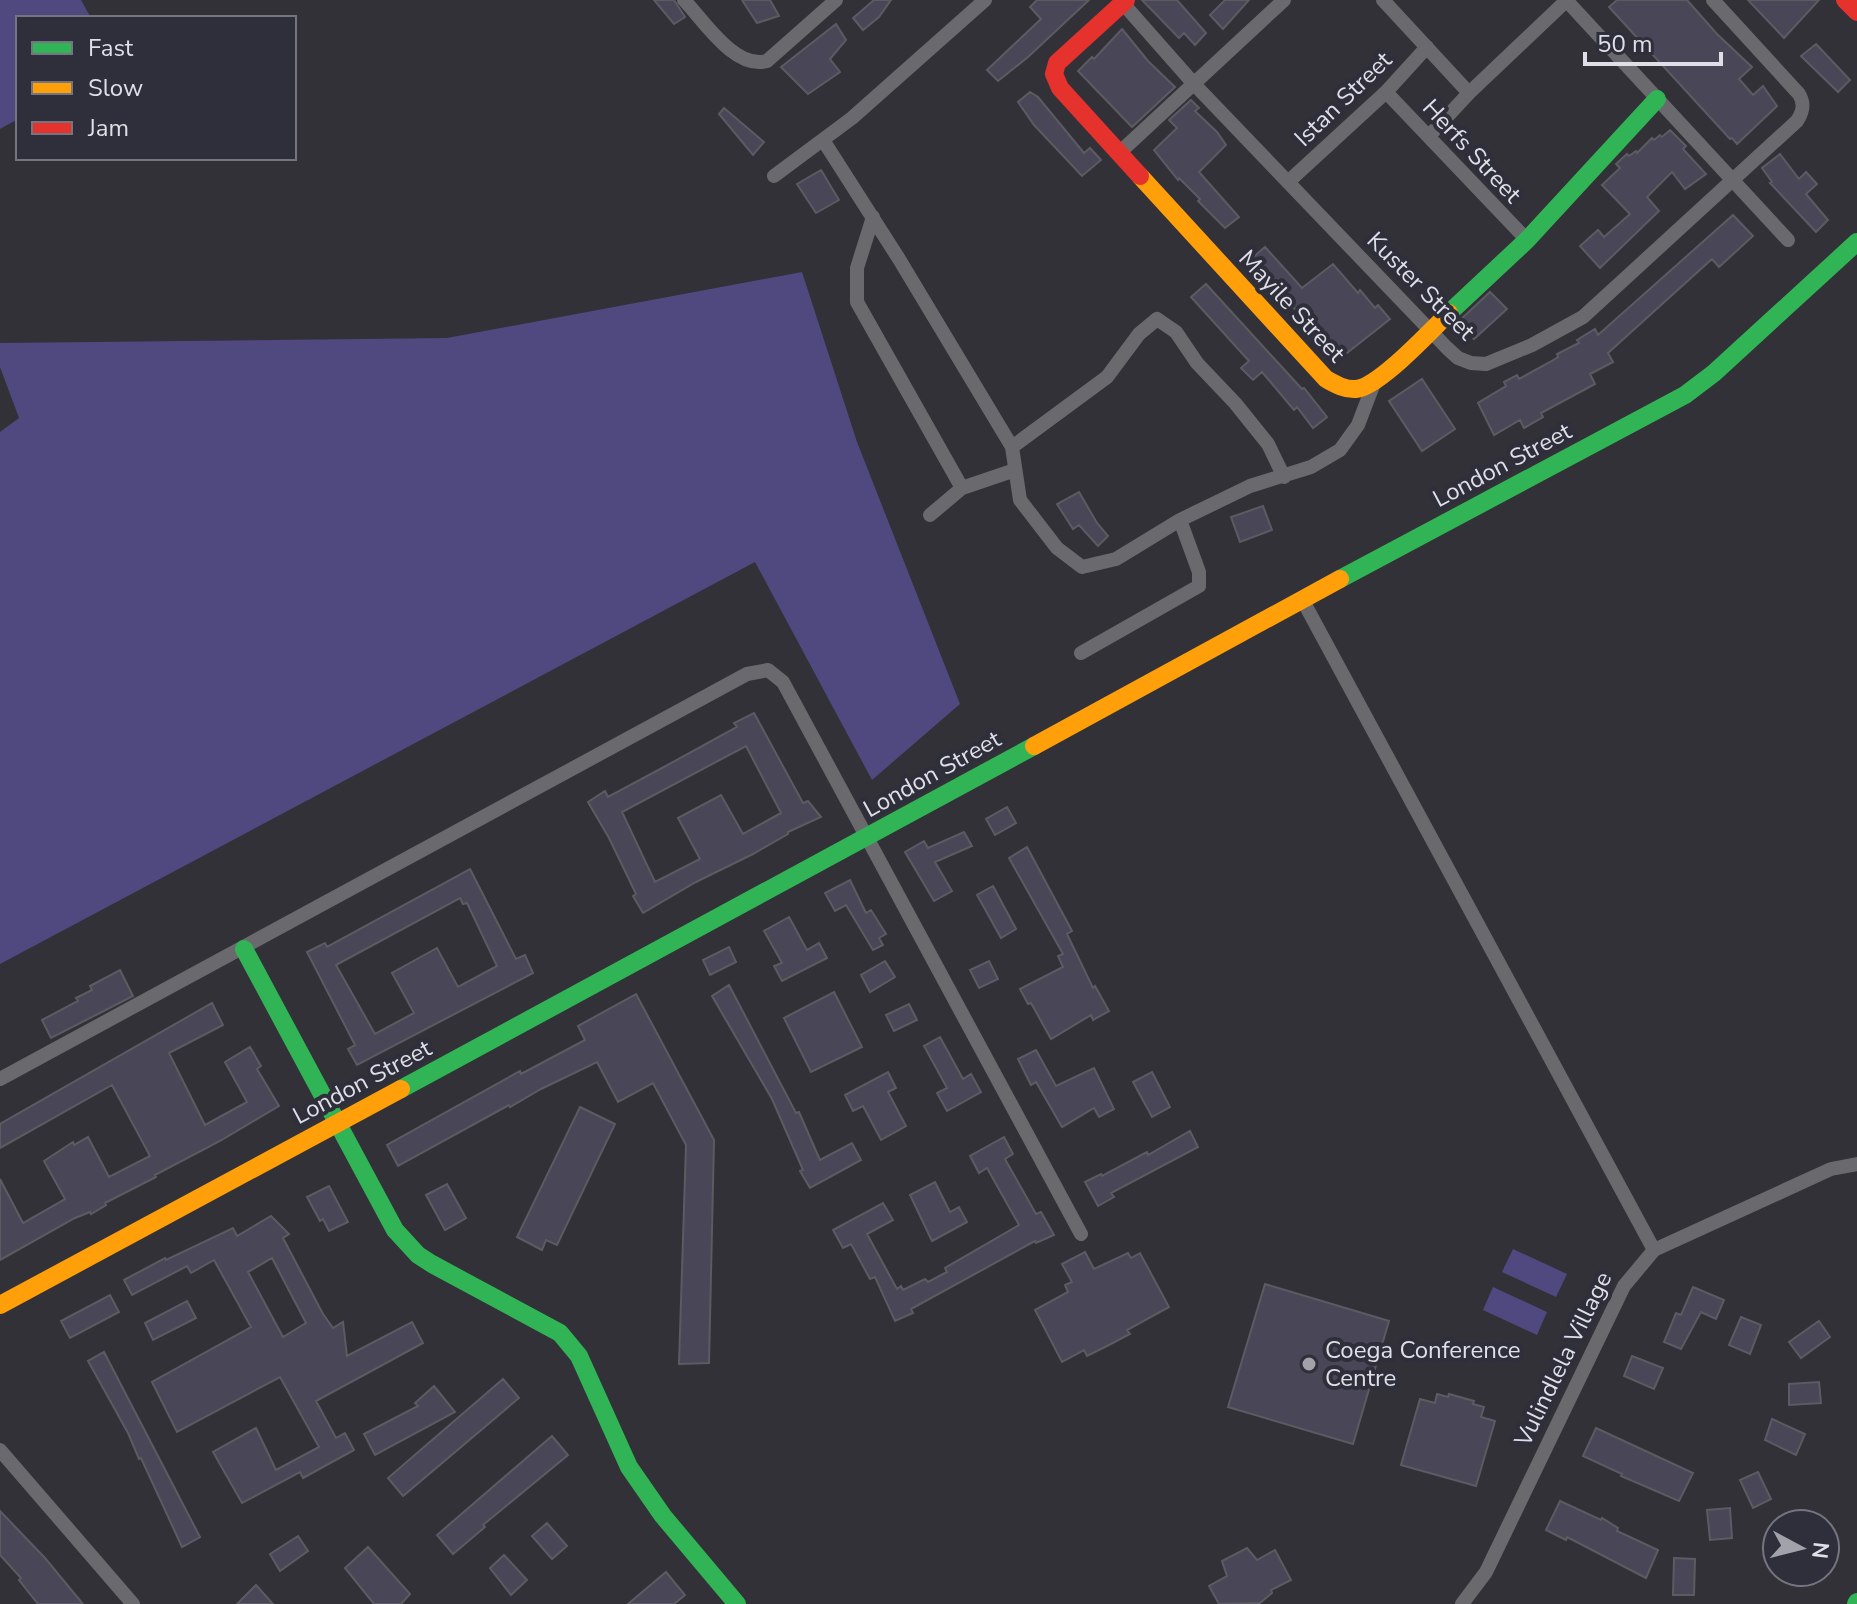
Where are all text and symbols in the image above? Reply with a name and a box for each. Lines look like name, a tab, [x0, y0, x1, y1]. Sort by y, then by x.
legend	[16, 16, 296, 160]
scale bar	[1585, 16, 1721, 66]
text: 50 m	[1597, 28, 1653, 60]
text: Fast	[88, 32, 134, 64]
street label: Istan Street	[1287, 44, 1399, 154]
text: Slow	[88, 72, 143, 104]
street label: Herfs Street	[1416, 92, 1529, 210]
text: Jam	[87, 112, 129, 144]
street label: Kuster Street	[1360, 225, 1483, 348]
street label: Mayile Street	[1232, 243, 1353, 369]
street label: London Street	[1427, 415, 1577, 515]
street label: London Street	[858, 723, 1007, 825]
street label: London Street	[287, 1032, 437, 1132]
street label: Vulindlela Village	[1506, 1266, 1619, 1453]
place label: Coega Conference Centre	[1325, 1334, 1521, 1394]
marker: Coega Conference Centre	[1300, 1355, 1318, 1373]
north arrow	[1761, 1508, 1841, 1588]
text: N	[1804, 1540, 1836, 1560]

